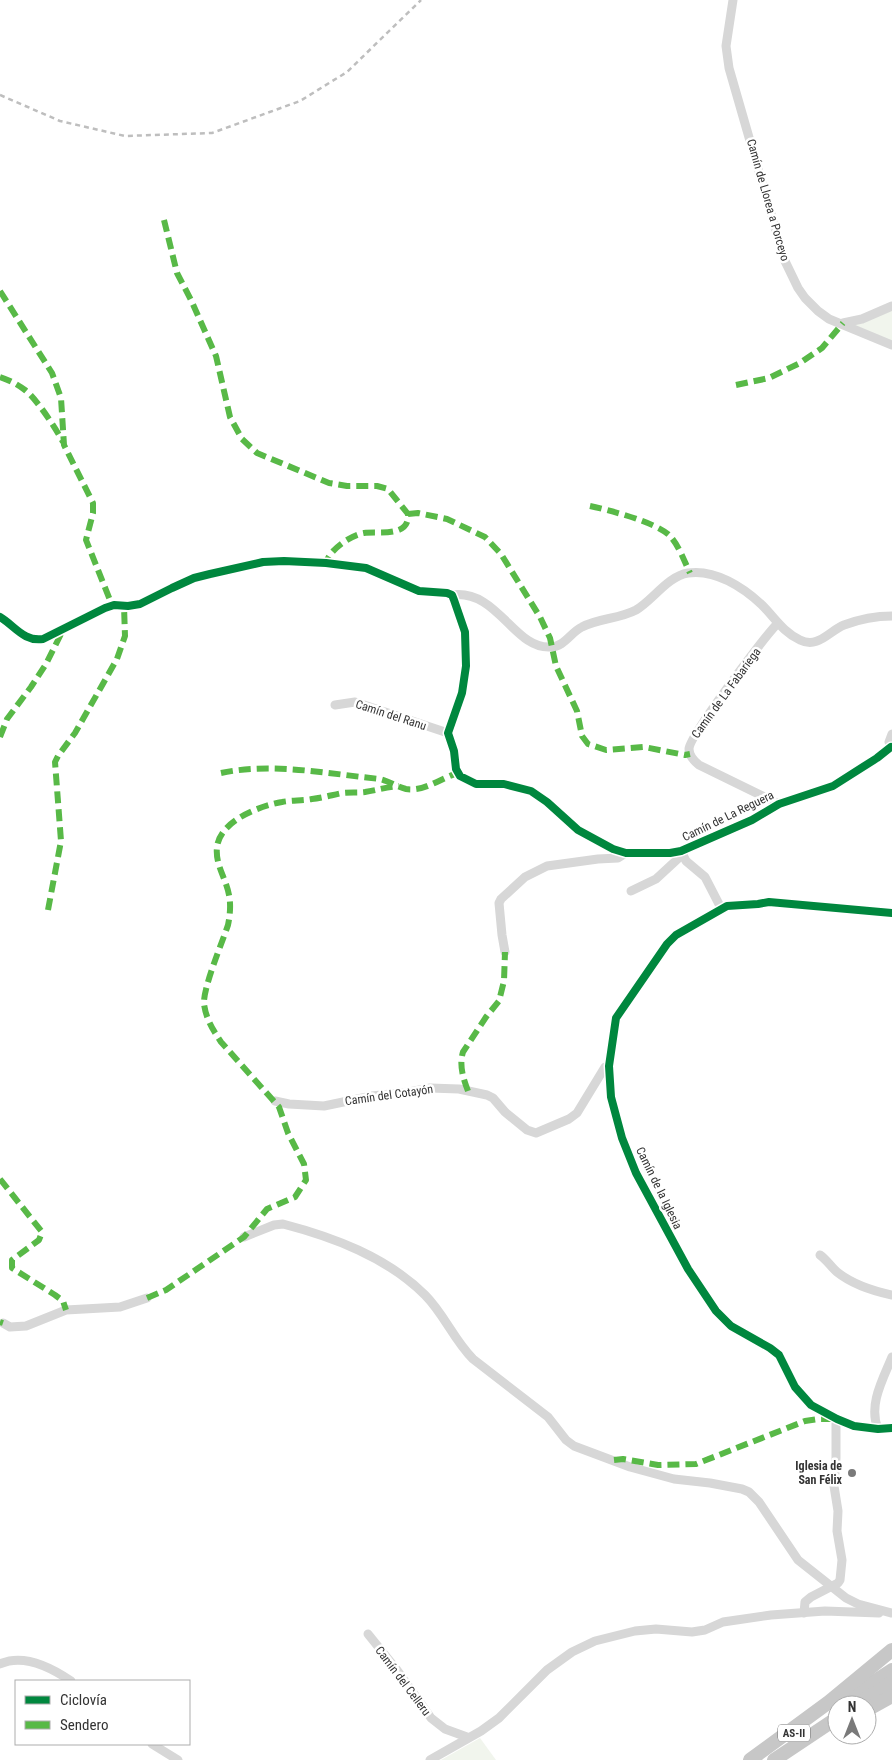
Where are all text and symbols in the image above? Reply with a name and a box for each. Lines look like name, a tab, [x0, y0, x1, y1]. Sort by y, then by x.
street label: Camín de Llorea a Porceyo	[744, 137, 792, 263]
street label: Camín de La Fabariega	[689, 645, 764, 741]
street label: Camín del Ranu	[354, 697, 428, 733]
street label: Camín de La Reguera	[680, 788, 776, 844]
street label: Camín del Cotayón	[344, 1082, 434, 1108]
street label: Camín de la Iglesia	[633, 1145, 685, 1232]
place label: Iglesia de San Félix	[795, 1459, 843, 1487]
marker: Iglesia de San Félix	[846, 1467, 858, 1479]
street label: Camín del Celleru	[372, 1644, 434, 1719]
legend	[15, 1680, 190, 1745]
text: Ciclovía	[60, 1691, 107, 1709]
north arrow	[827, 1695, 877, 1745]
text: N	[848, 1699, 856, 1715]
text: Sendero	[60, 1716, 109, 1734]
road number: AS-II	[778, 1725, 810, 1742]

